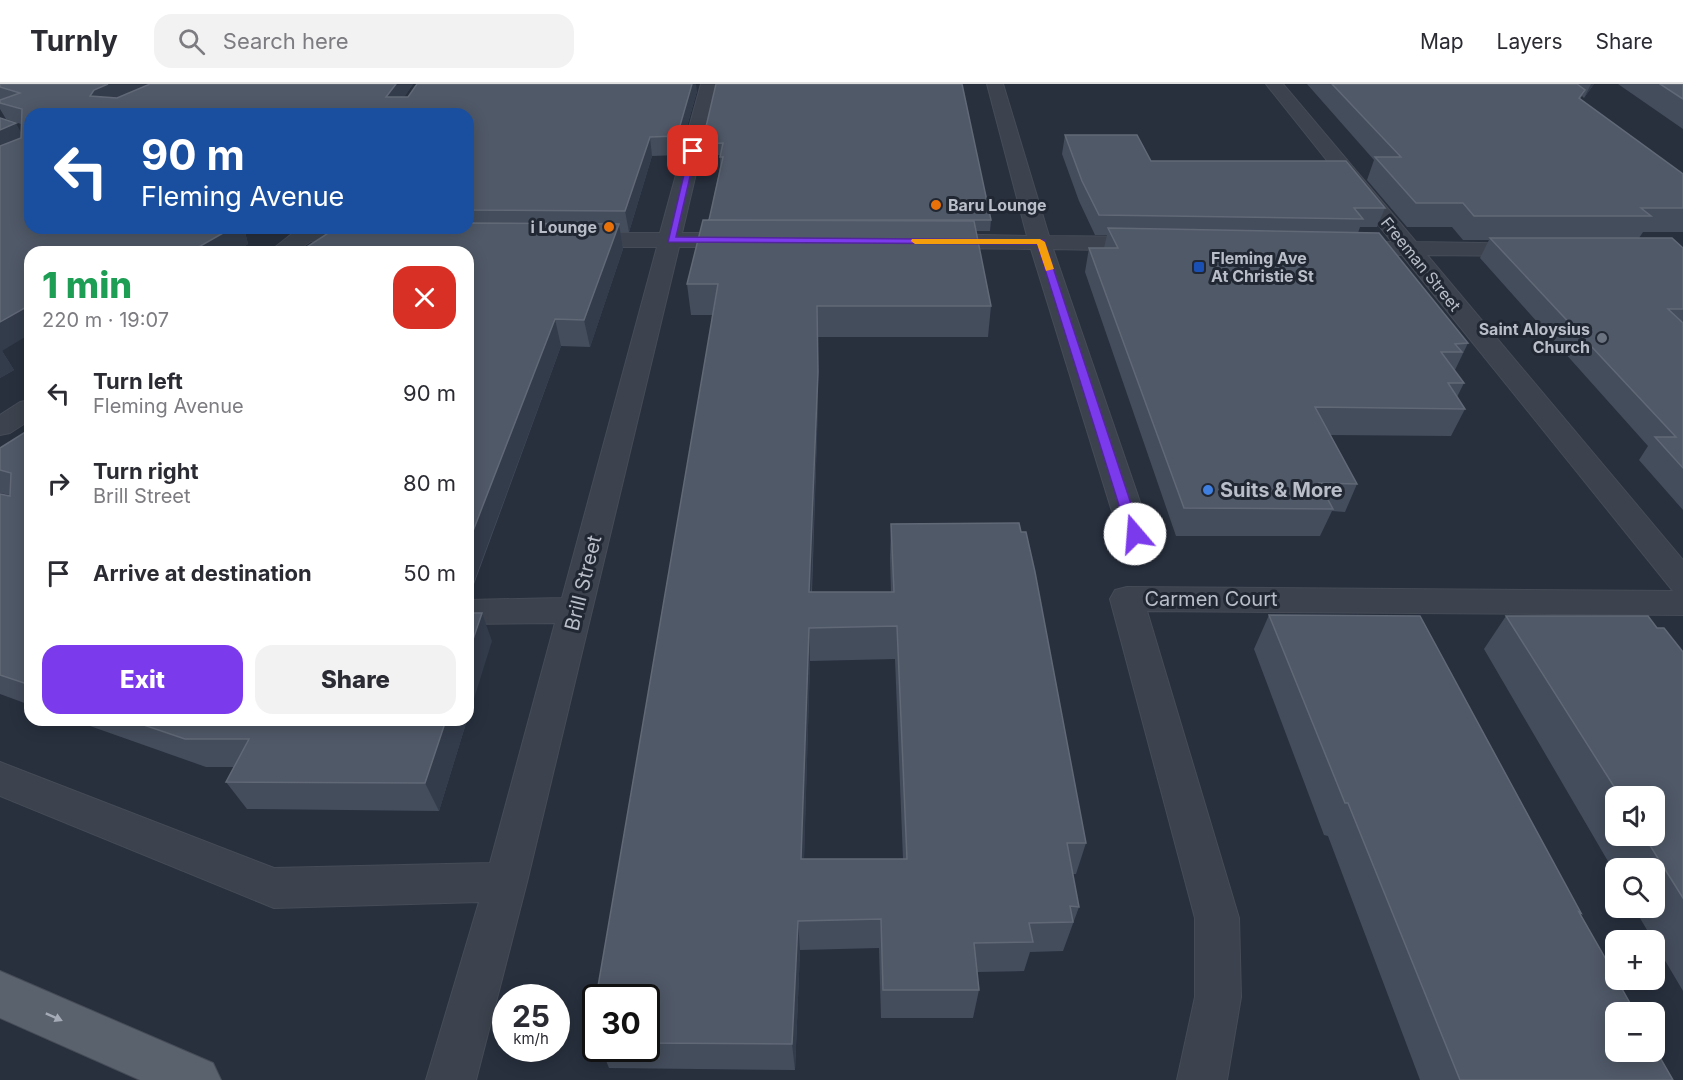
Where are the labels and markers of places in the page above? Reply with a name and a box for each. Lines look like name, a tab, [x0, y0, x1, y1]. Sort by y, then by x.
pin	[667, 125, 718, 176]
place label: Baru Lounge	[948, 195, 1047, 215]
marker: Baru Lounge	[929, 198, 943, 212]
place label: i Lounge	[530, 217, 597, 237]
marker: i Lounge	[602, 220, 616, 234]
place label: Fleming Ave At Christie St	[1211, 248, 1314, 286]
marker: Fleming Ave At Christie St	[1192, 260, 1206, 274]
place label: Saint Aloysius Church	[1479, 319, 1590, 357]
marker: Saint Aloysius Church	[1595, 331, 1609, 345]
place label: Suits & More	[1220, 478, 1343, 502]
marker: Suits & More	[1201, 483, 1215, 497]

